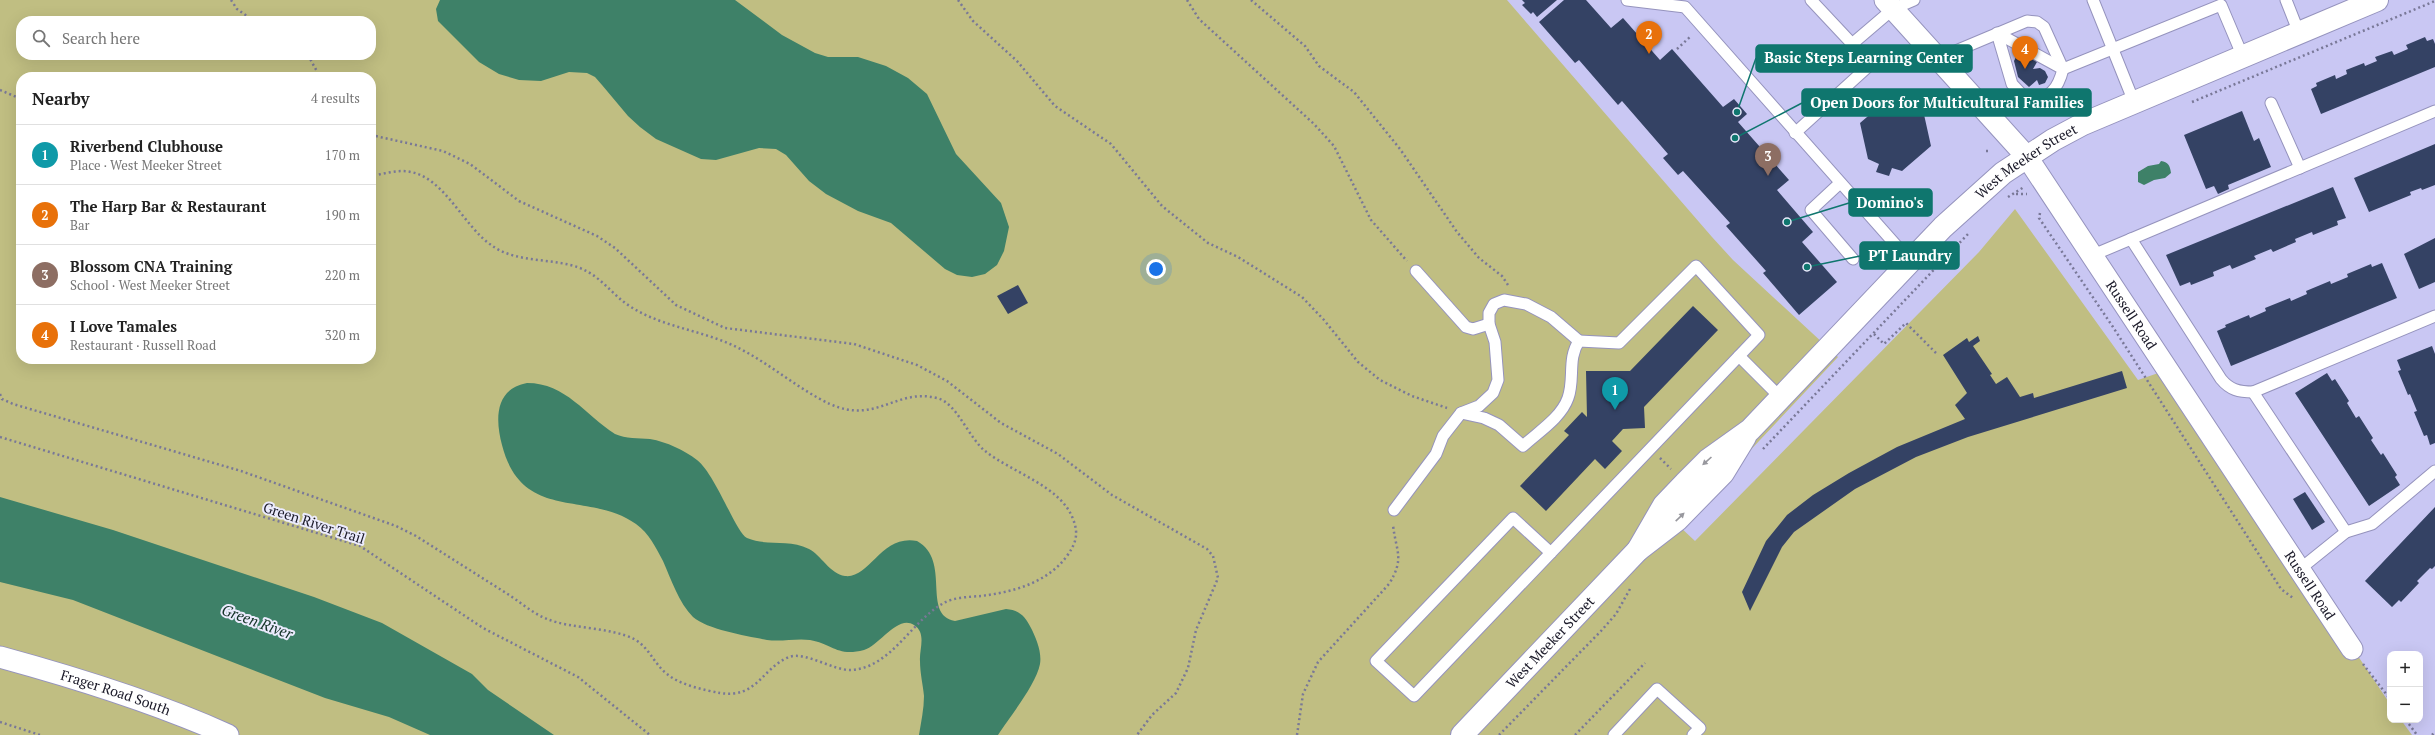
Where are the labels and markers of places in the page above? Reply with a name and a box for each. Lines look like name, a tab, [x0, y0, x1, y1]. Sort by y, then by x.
pin: 2	[1636, 21, 1662, 54]
pin: 4	[2012, 36, 2038, 69]
callout: Basic Steps Learning Center	[1756, 45, 1972, 72]
callout: Open Doors for Multicultural Families	[1802, 89, 2091, 116]
pin: 3	[1755, 143, 1781, 176]
callout: Domino's	[1849, 189, 1932, 216]
callout: PT Laundry	[1860, 242, 1959, 269]
pin: 1	[1602, 377, 1628, 410]

